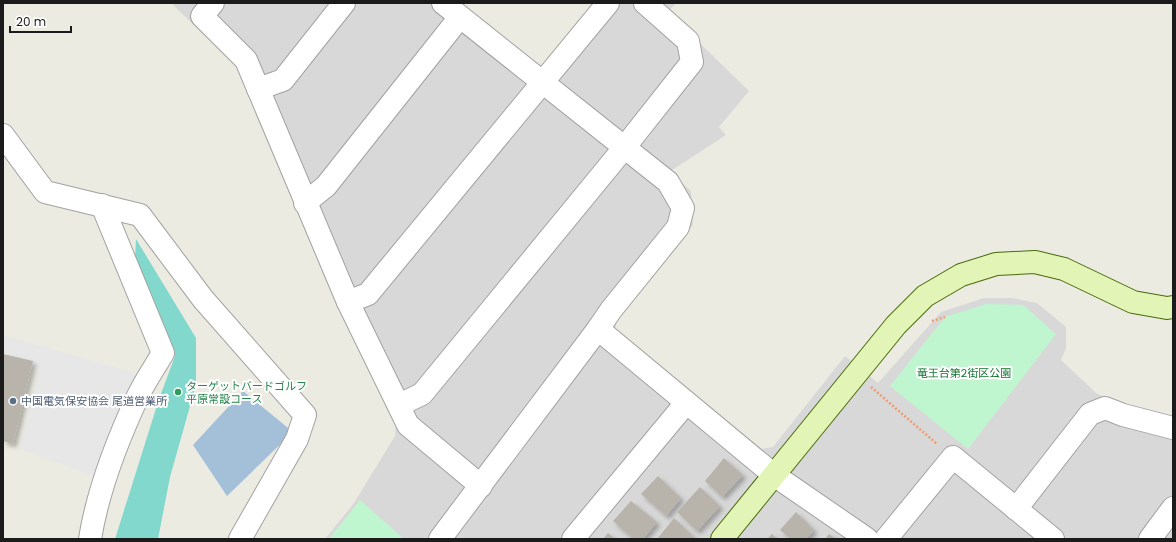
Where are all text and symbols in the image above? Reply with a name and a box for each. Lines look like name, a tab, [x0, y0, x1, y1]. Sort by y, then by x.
scale bar	[10, 8, 71, 34]
text: 20 m	[16, 13, 46, 30]
park label: 竜王台第2街区公園	[917, 365, 1011, 381]
place label: ターゲットバードゴルフ 平原常設コース	[186, 378, 307, 407]
marker: ターゲットバードゴルフ 平原常設コース	[173, 387, 183, 397]
place label: 中国電気保安協会 尾道営業所	[21, 393, 168, 409]
marker: 中国電気保安協会 尾道営業所	[8, 396, 18, 406]

